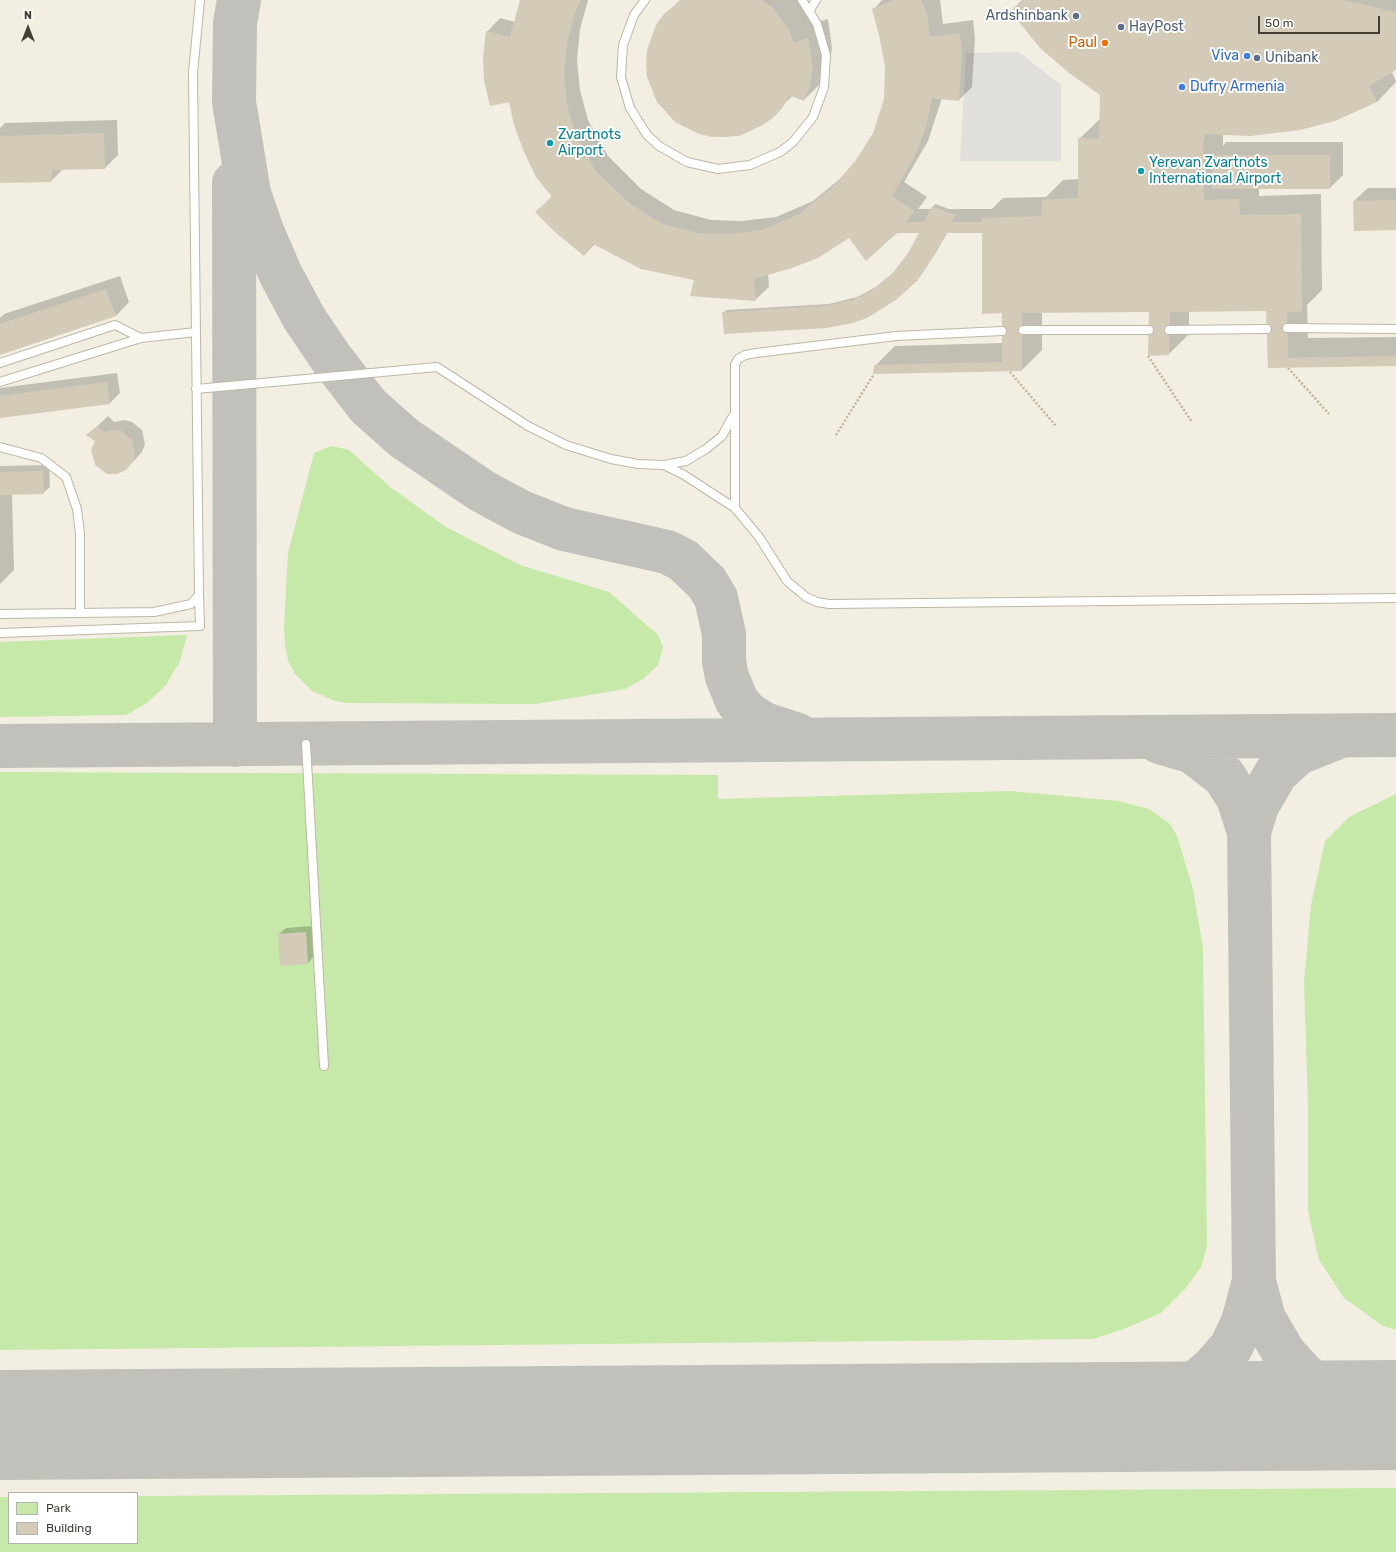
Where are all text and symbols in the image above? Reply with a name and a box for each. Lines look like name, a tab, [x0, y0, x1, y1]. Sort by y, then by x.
north arrow	[8, 8, 48, 48]
place label: Ardshinbank	[986, 8, 1068, 24]
scale bar	[1260, 8, 1382, 34]
text: N	[24, 9, 32, 22]
marker: Ardshinbank	[1071, 11, 1081, 21]
text: 50 m	[1265, 16, 1293, 30]
place label: HayPost	[1129, 19, 1184, 35]
marker: HayPost	[1116, 22, 1126, 32]
place label: Paul	[1069, 35, 1097, 51]
marker: Paul	[1100, 38, 1110, 48]
place label: Viva	[1211, 48, 1239, 64]
place label: Unibank	[1265, 50, 1318, 66]
marker: Viva	[1242, 51, 1252, 61]
marker: Unibank	[1252, 53, 1262, 63]
place label: Dufry Armenia	[1190, 79, 1285, 95]
marker: Dufry Armenia	[1177, 82, 1187, 92]
place label: Zvartnots Airport	[558, 127, 621, 160]
marker: Zvartnots Airport	[545, 138, 555, 148]
place label: Yerevan Zvartnots International Airport	[1149, 155, 1281, 188]
marker: Yerevan Zvartnots International Airport	[1136, 166, 1146, 176]
legend	[8, 1492, 138, 1544]
text: Park	[46, 1501, 71, 1515]
text: Building	[46, 1521, 92, 1535]

